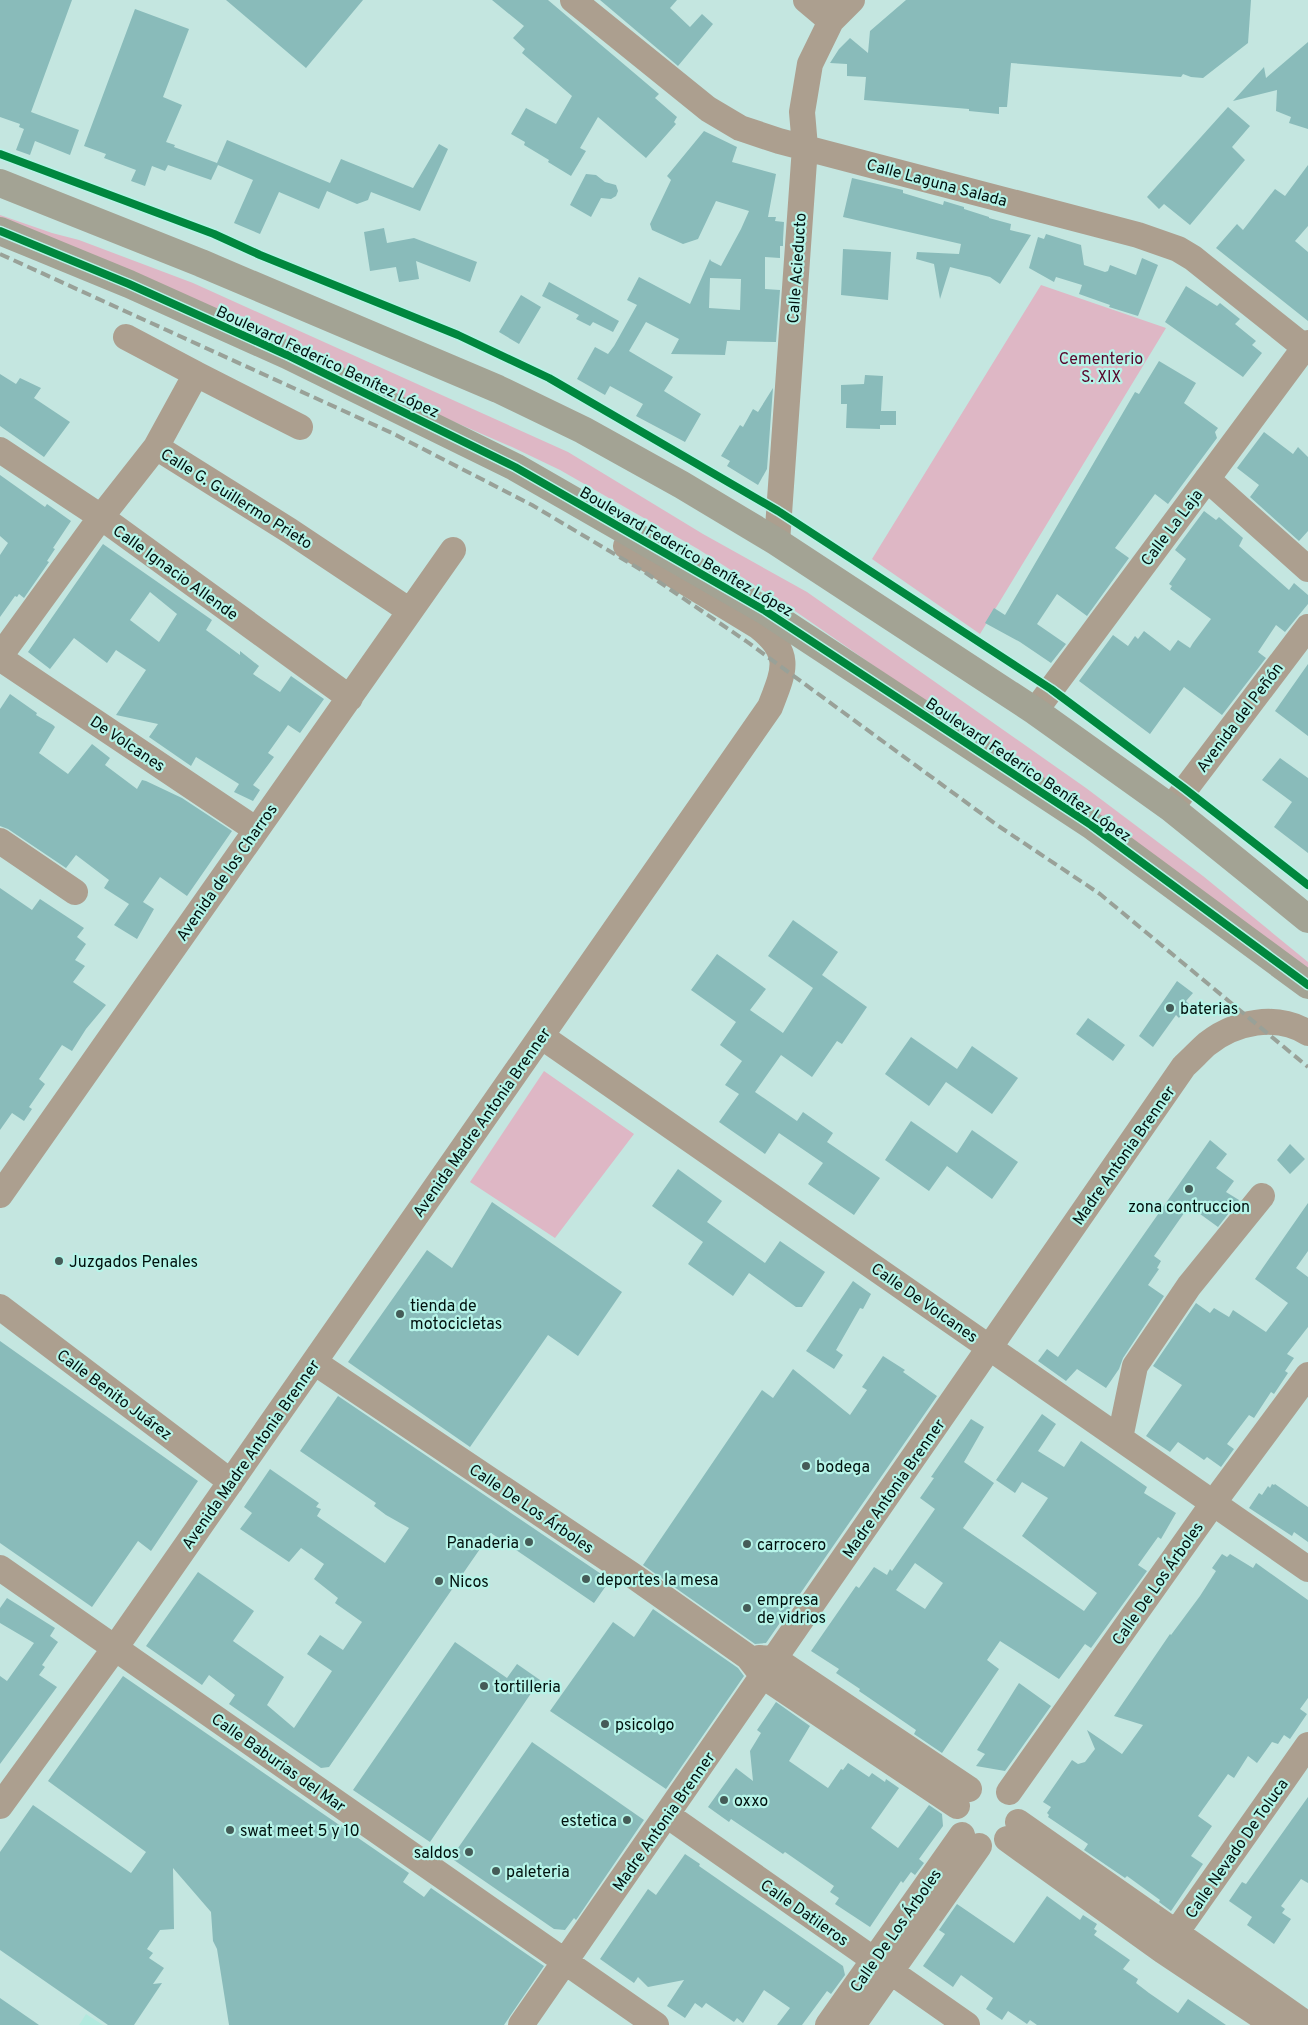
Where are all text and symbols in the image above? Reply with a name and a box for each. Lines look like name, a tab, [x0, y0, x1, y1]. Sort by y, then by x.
street label: Calle Laguna Salada	[864, 156, 1009, 212]
street label: Calle Acieducto	[784, 212, 812, 324]
street label: Boulevard Federico Benítez López	[212, 302, 442, 423]
park label: Cementerio S. XIX	[1059, 350, 1143, 388]
street label: Calle G. Guillermo Prieto	[156, 445, 316, 555]
street label: Boulevard Federico Benítez López	[575, 483, 797, 622]
street label: Calle La Laja	[1137, 486, 1208, 571]
street label: Calle Ignacio Allende	[108, 521, 241, 626]
street label: Avenida del Peñón	[1193, 659, 1288, 777]
street label: Boulevard Federico Benítez López	[921, 694, 1135, 847]
street label: De Volcanes	[86, 712, 168, 777]
street label: Avenida de los Charros	[173, 801, 283, 946]
place label: baterias	[1180, 1000, 1238, 1020]
marker: baterias	[1164, 1002, 1176, 1014]
street label: Avenida Madre Antonia Brenner	[409, 1024, 556, 1222]
street label: Madre Antonia Brenner	[1069, 1083, 1180, 1230]
marker: zona contruccion	[1183, 1183, 1195, 1195]
place label: zona contruccion	[1128, 1198, 1250, 1218]
place label: Juzgados Penales	[69, 1253, 198, 1273]
marker: Juzgados Penales	[53, 1255, 65, 1267]
street label: Calle De Volcanes	[867, 1259, 981, 1348]
place label: tienda de motocicletas	[410, 1297, 502, 1335]
marker: tienda de motocicletas	[394, 1308, 406, 1320]
street label: Calle Benito Juárez	[52, 1346, 175, 1445]
street label: Avenida Madre Antonia Brenner	[178, 1356, 325, 1554]
street label: Madre Antonia Brenner	[839, 1416, 950, 1563]
place label: bodega	[816, 1458, 870, 1478]
street label: Calle De Los Árboles	[465, 1459, 598, 1559]
marker: bodega	[800, 1460, 812, 1472]
street label: Calle De Los Árboles	[1107, 1517, 1209, 1650]
place label: Panaderia	[446, 1534, 519, 1554]
marker: Panaderia	[523, 1536, 535, 1548]
place label: carrocero	[757, 1536, 826, 1556]
marker: carrocero	[741, 1538, 753, 1550]
place label: deportes la mesa	[596, 1571, 718, 1591]
place label: Nicos	[449, 1573, 489, 1593]
marker: deportes la mesa	[580, 1573, 592, 1585]
marker: Nicos	[433, 1575, 445, 1587]
place label: empresa de vidrios	[757, 1591, 826, 1629]
marker: empresa de vidrios	[741, 1602, 753, 1614]
place label: tortilleria	[494, 1678, 561, 1698]
marker: tortilleria	[478, 1680, 490, 1692]
street label: Calle Baburias del Mar	[207, 1710, 349, 1818]
place label: psicolgo	[615, 1716, 675, 1736]
marker: psicolgo	[599, 1718, 611, 1730]
street label: Madre Antonia Brenner	[609, 1749, 720, 1896]
street label: Calle Nevado De Toluca	[1182, 1775, 1293, 1923]
place label: oxxo	[734, 1792, 768, 1812]
marker: oxxo	[718, 1794, 730, 1806]
place label: estetica	[561, 1812, 617, 1832]
marker: estetica	[621, 1814, 633, 1826]
place label: swat meet 5 y 10	[240, 1822, 360, 1842]
marker: swat meet 5 y 10	[224, 1824, 236, 1836]
place label: saldos	[414, 1844, 459, 1864]
marker: saldos	[463, 1846, 475, 1858]
place label: paleteria	[506, 1863, 570, 1883]
street label: Calle De Los Árboles	[845, 1864, 947, 1997]
marker: paleteria	[490, 1865, 502, 1877]
street label: Calle Datileros	[756, 1876, 852, 1951]

